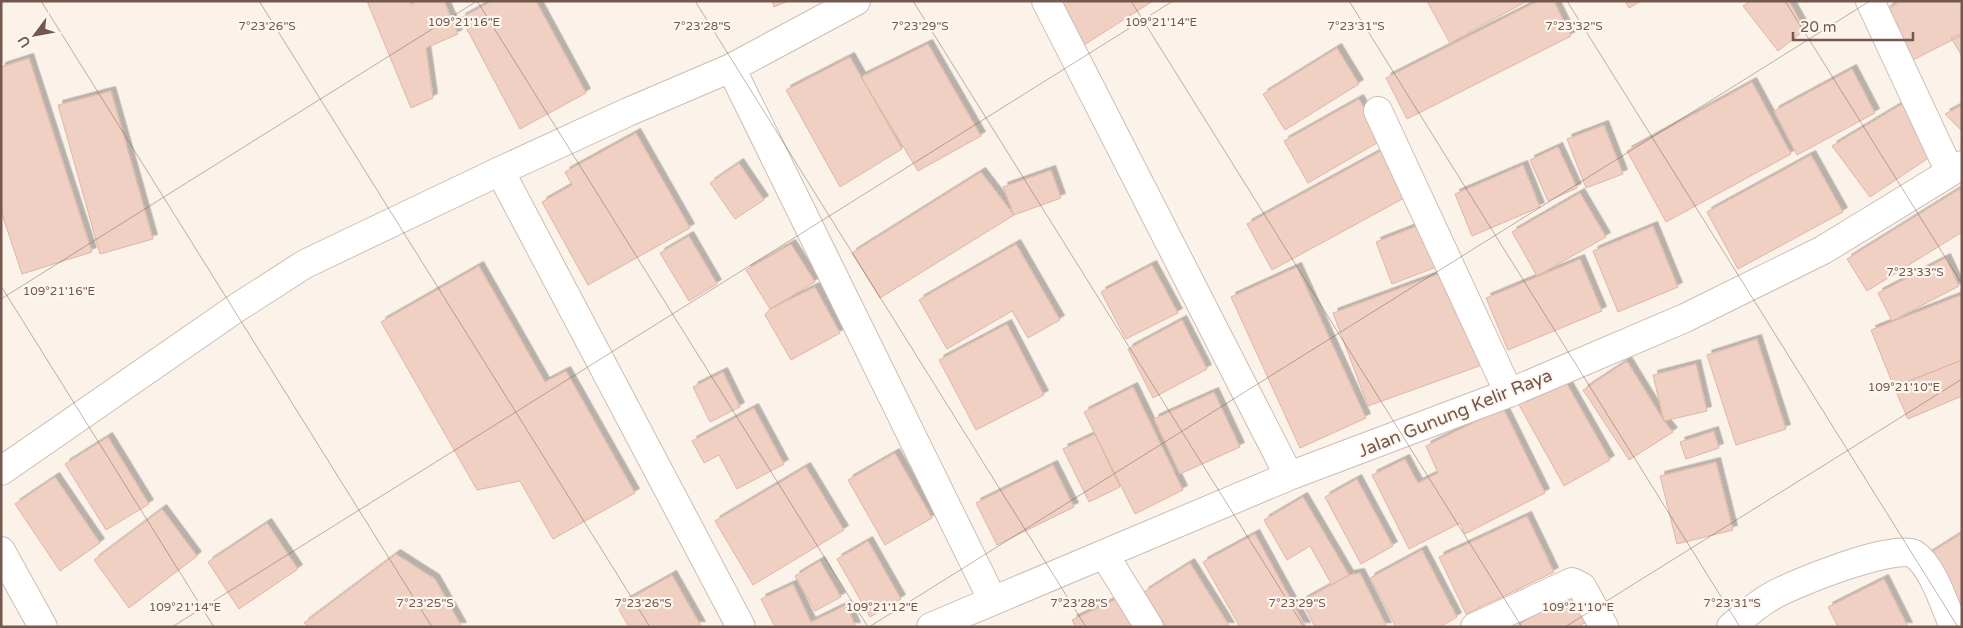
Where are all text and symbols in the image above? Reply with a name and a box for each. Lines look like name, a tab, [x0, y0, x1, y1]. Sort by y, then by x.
north arrow	[10, 10, 60, 60]
scale bar	[1793, 10, 1913, 42]
text: 109°21'16"E	[428, 15, 501, 29]
text: 109°21'14"E	[1125, 15, 1198, 29]
text: 20 m	[1800, 18, 1837, 36]
text: 7°23'26"S	[238, 19, 296, 33]
text: 7°23'28"S	[673, 19, 731, 33]
text: 7°23'29"S	[891, 19, 949, 33]
text: 7°23'31"S	[1327, 19, 1385, 33]
text: 7°23'32"S	[1545, 19, 1603, 33]
text: U	[14, 33, 34, 51]
text: 7°23'33"S	[1886, 265, 1944, 279]
text: 109°21'16"E	[23, 284, 96, 298]
street label: Jalan Gunung Kelir Raya	[1355, 364, 1555, 462]
text: 109°21'10"E	[1868, 380, 1941, 394]
text: 7°23'25"S	[396, 596, 454, 610]
text: 7°23'26"S	[614, 596, 672, 610]
text: 7°23'28"S	[1050, 596, 1108, 610]
text: 7°23'29"S	[1268, 596, 1326, 610]
text: 7°23'31"S	[1703, 596, 1761, 610]
text: 109°21'14"E	[149, 600, 222, 614]
text: 109°21'12"E	[846, 600, 919, 614]
text: 109°21'10"E	[1542, 600, 1615, 614]

